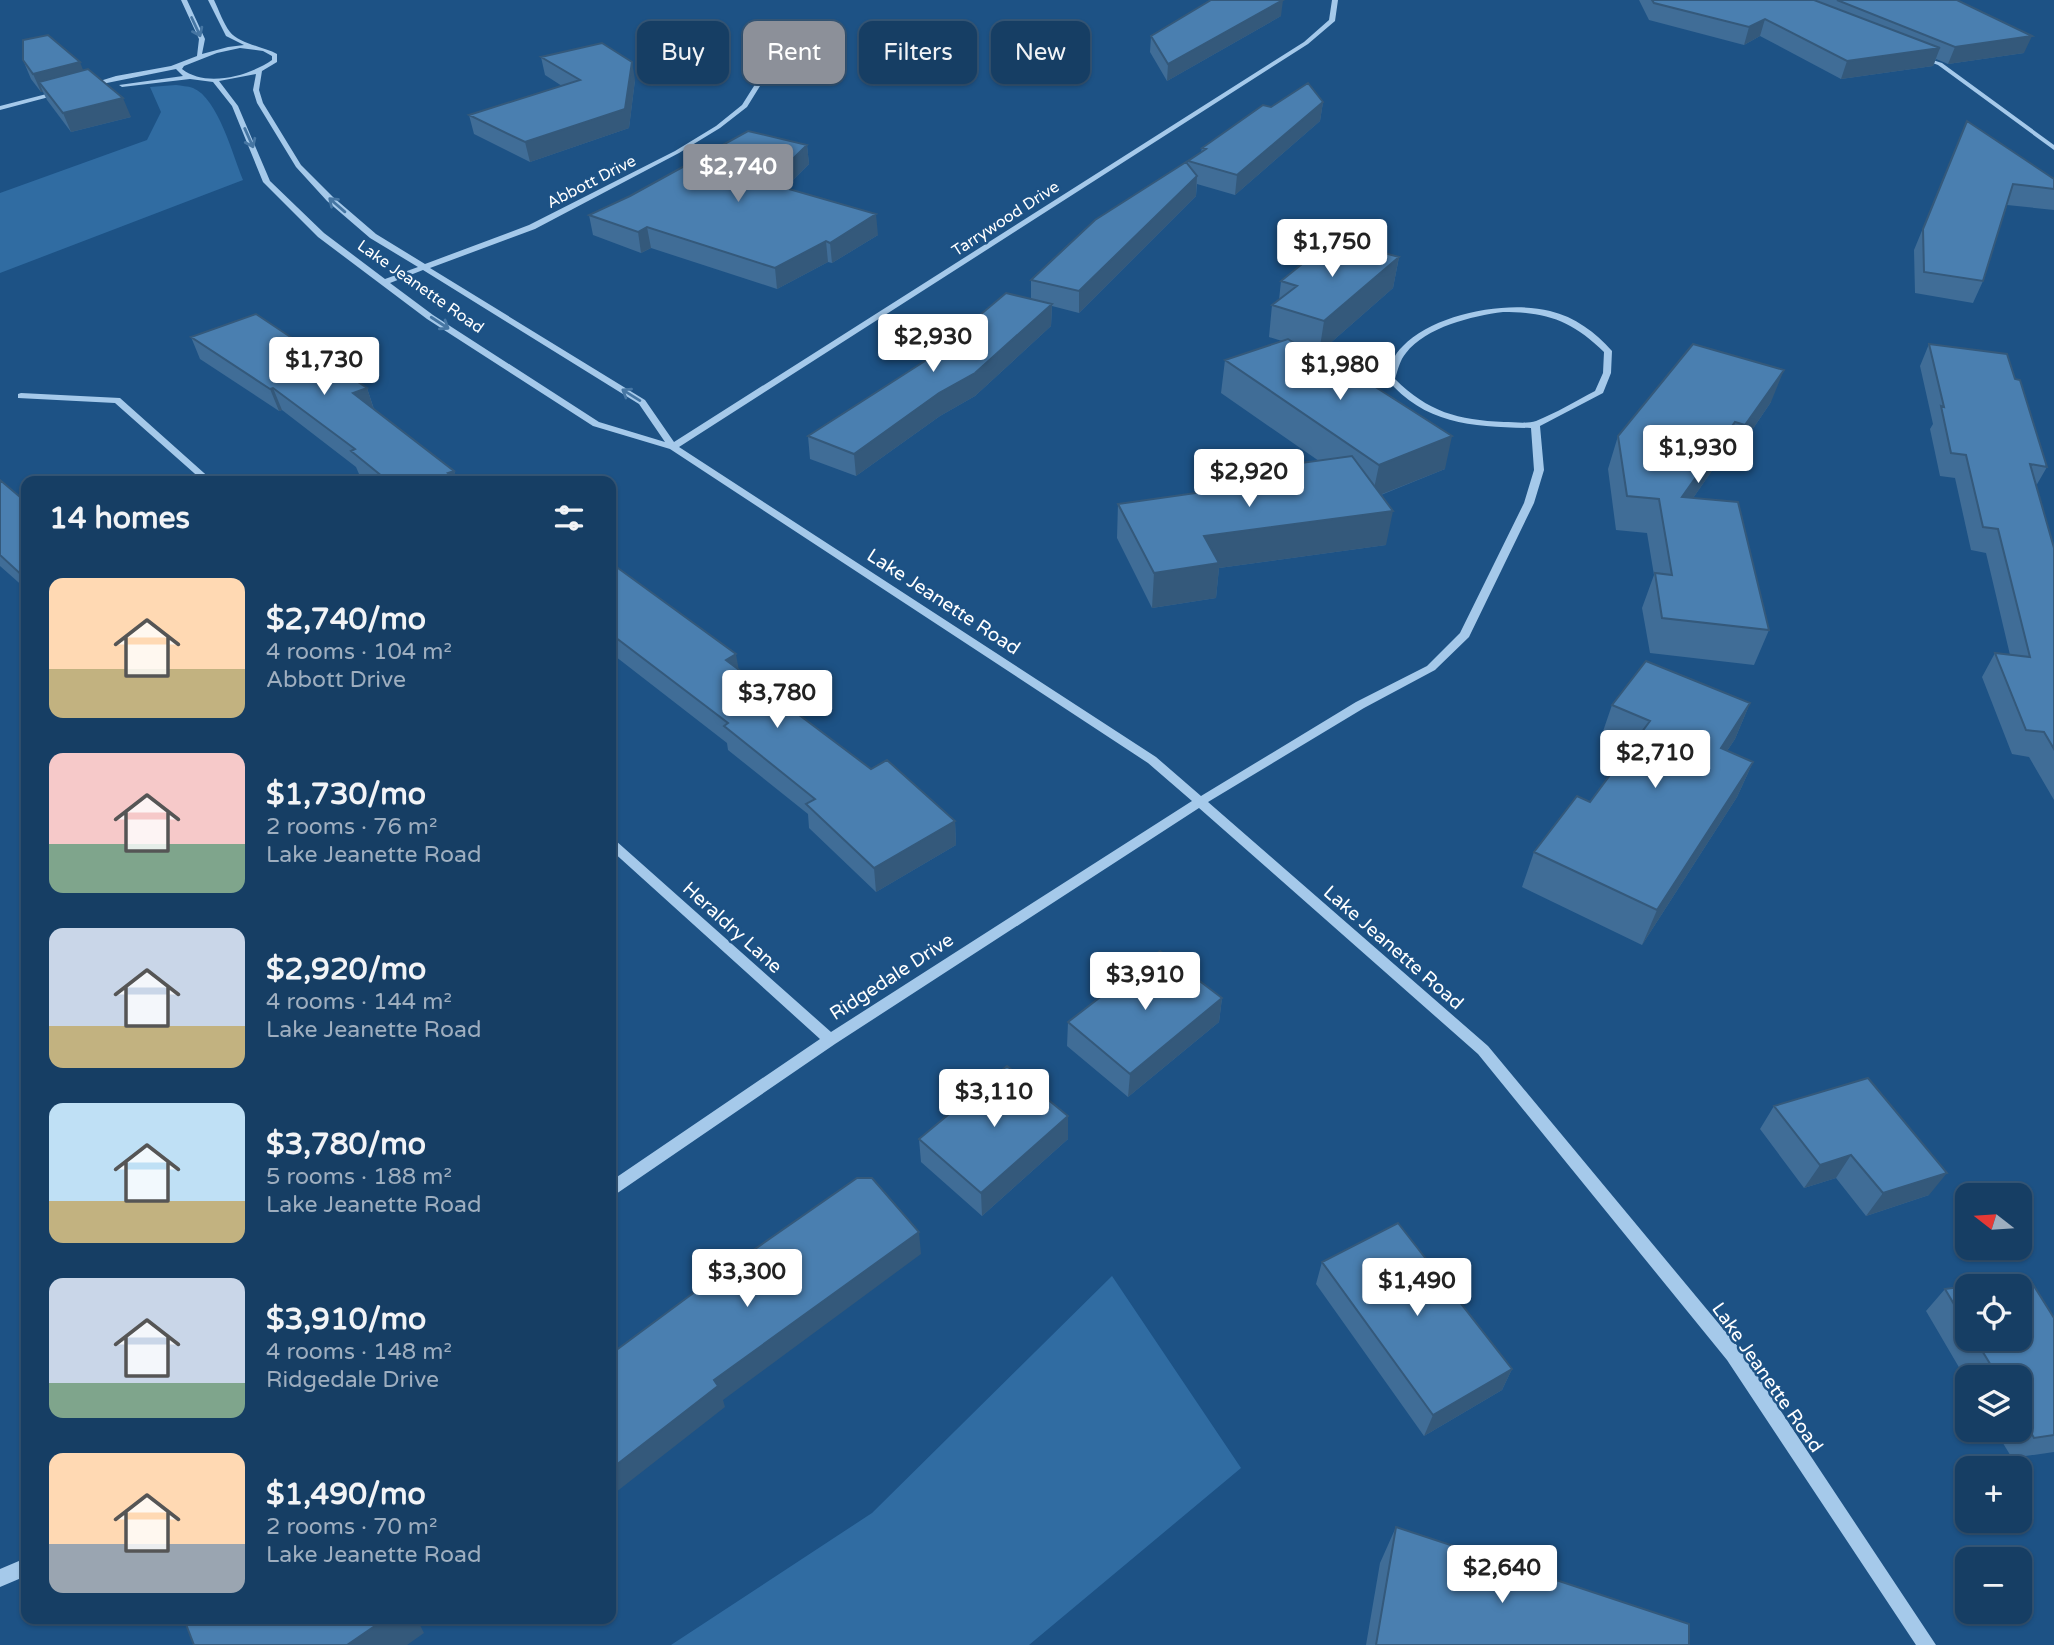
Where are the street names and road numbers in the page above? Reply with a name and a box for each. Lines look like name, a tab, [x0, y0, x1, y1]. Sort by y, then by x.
street label: Abbott Drive	[543, 151, 639, 213]
street label: Tarrywood Drive	[948, 177, 1063, 261]
street label: Lake Jeanette Road	[353, 236, 488, 338]
street label: Lake Jeanette Road	[863, 544, 1024, 660]
street label: Heraldry Lane	[678, 877, 786, 978]
street label: Lake Jeanette Road	[1319, 881, 1468, 1014]
street label: Ridgedale Drive	[826, 929, 957, 1025]
street label: Lake Jeanette Road	[1707, 1298, 1827, 1457]

